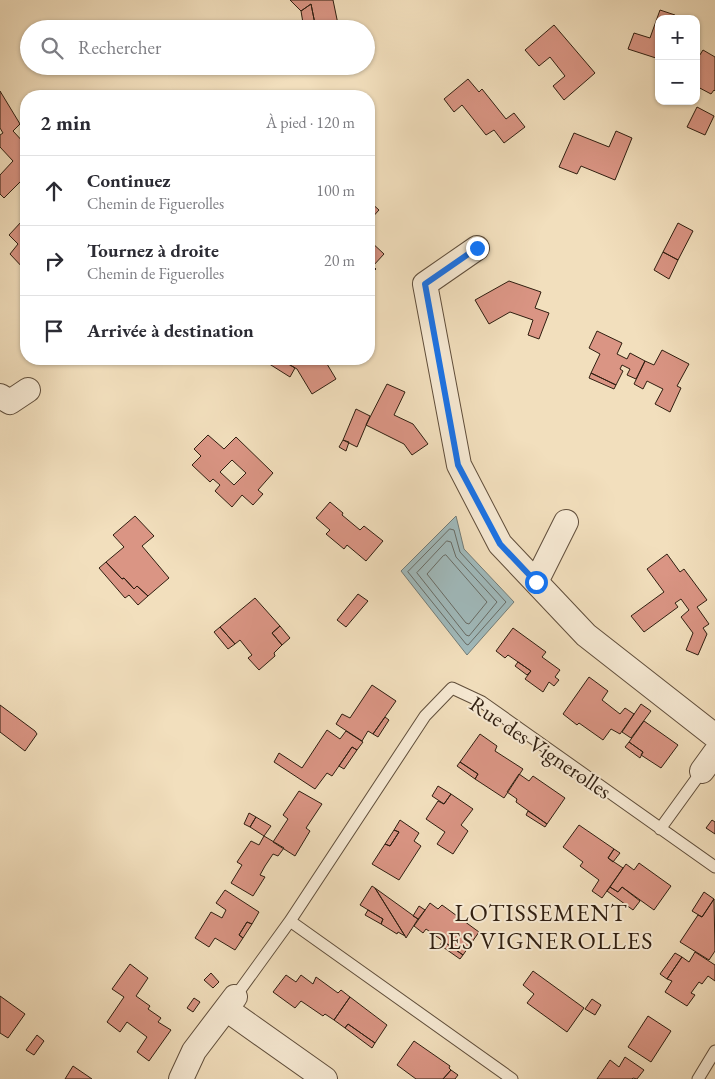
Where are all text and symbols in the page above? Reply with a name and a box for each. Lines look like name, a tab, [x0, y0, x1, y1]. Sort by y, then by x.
map controls	[655, 15, 700, 105]
button: +	[655, 15, 700, 60]
search box	[20, 20, 375, 75]
icon: search	[38, 34, 66, 62]
text: Rechercher	[78, 35, 161, 60]
button: −	[655, 60, 700, 105]
text: 2 min	[40, 109, 91, 136]
text: À pied · 120 m	[266, 112, 355, 133]
text: Continuez	[87, 168, 171, 193]
icon: ahead	[40, 177, 68, 205]
text: 100 m	[316, 180, 355, 201]
text: Chemin de Figuerolles	[87, 193, 224, 214]
route end	[466, 237, 489, 260]
text: Tournez à droite	[87, 238, 219, 263]
icon: right	[40, 247, 68, 275]
text: 20 m	[324, 250, 355, 271]
text: Chemin de Figuerolles	[87, 263, 224, 284]
icon: arrive	[40, 317, 68, 345]
text: Arrivée à destination	[87, 318, 254, 343]
route start	[525, 571, 548, 594]
street label: Rue des Vignerolles	[464, 689, 617, 806]
district label: LOTISSEMENT DES VIGNEROLLES	[428, 897, 654, 956]

